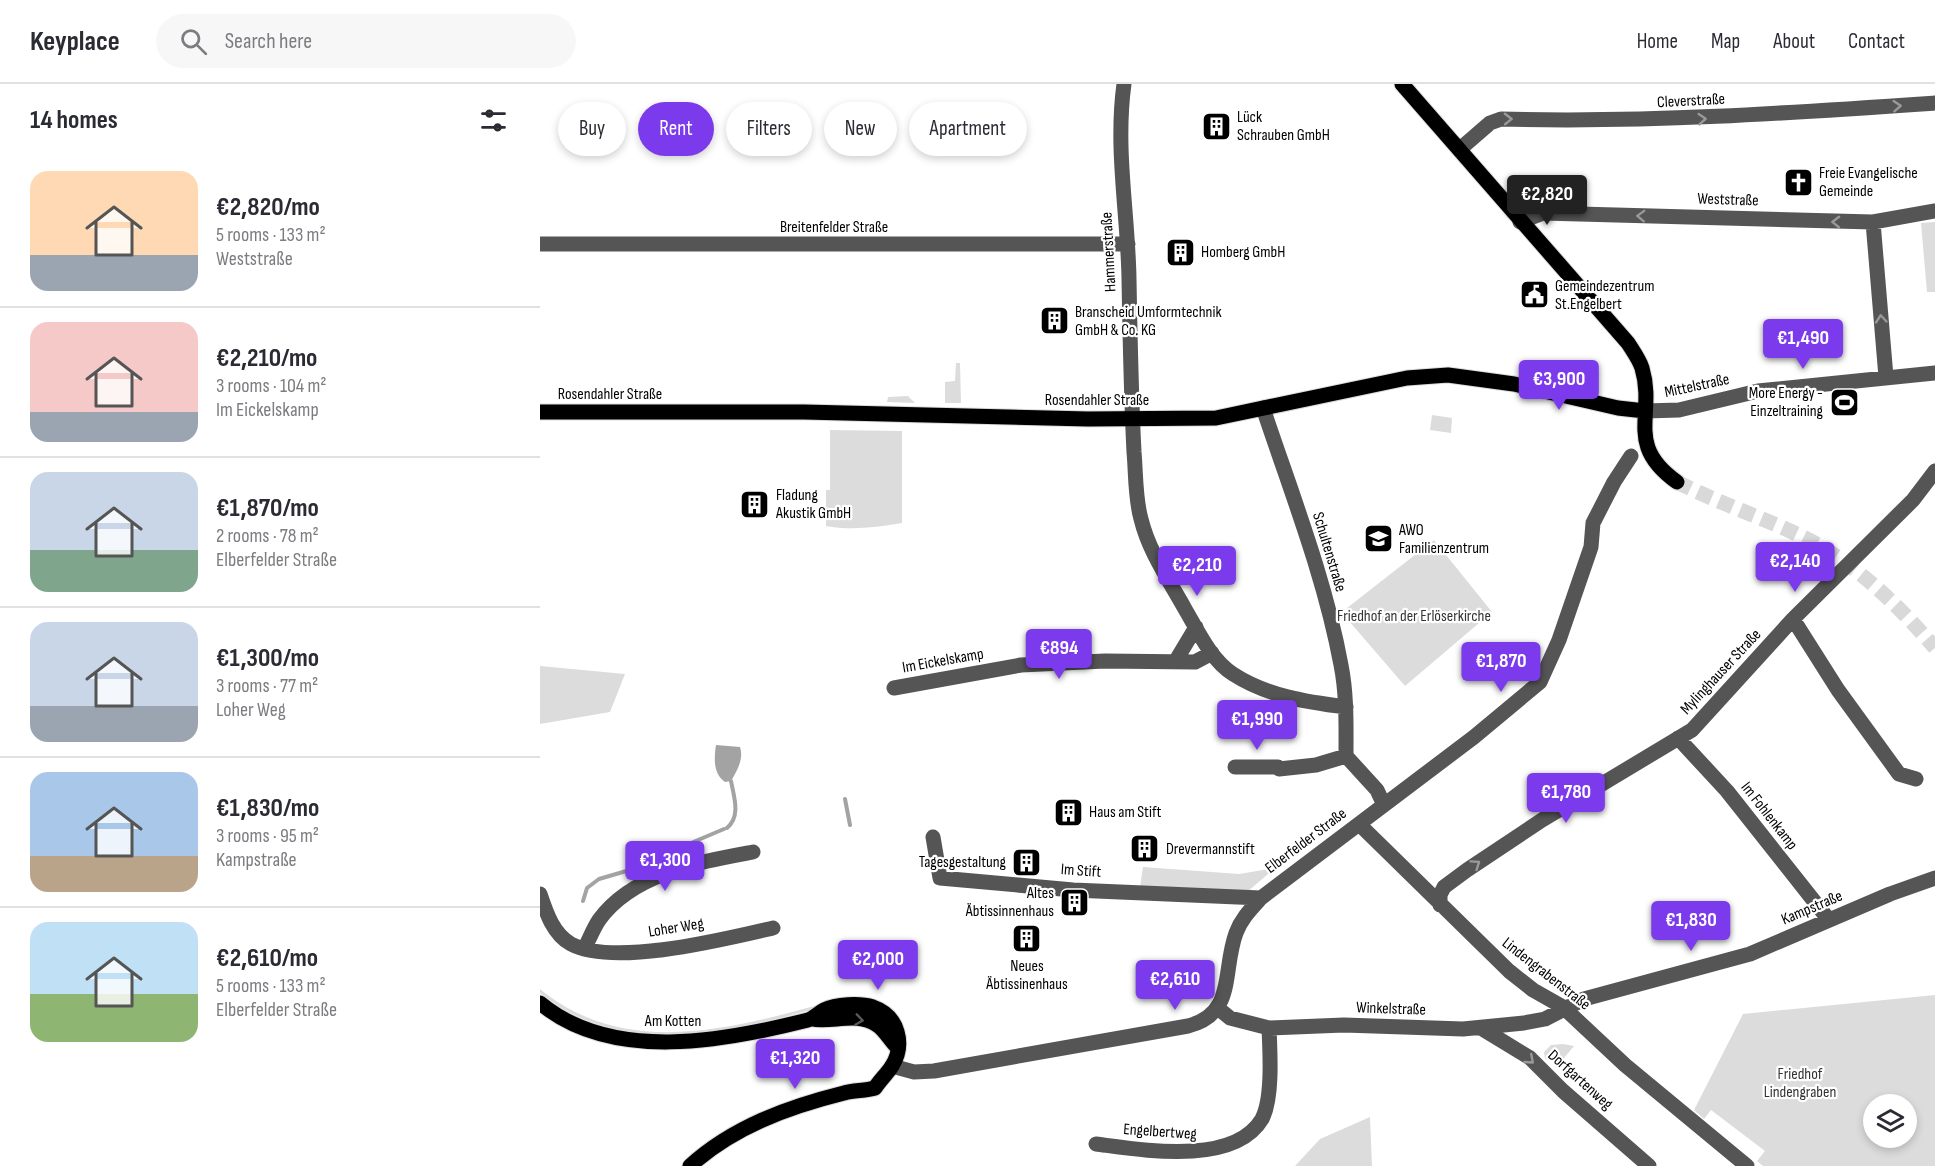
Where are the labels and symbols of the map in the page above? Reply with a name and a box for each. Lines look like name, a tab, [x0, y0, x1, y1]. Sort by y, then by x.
street label: Cleverstraße	[1656, 90, 1726, 112]
one-way arrow	[1893, 99, 1902, 112]
place label: Lück Schrauben GmbH	[1237, 108, 1330, 145]
building icon: Lück Schrauben GmbH	[1200, 110, 1232, 142]
one-way arrow	[1698, 112, 1707, 125]
one-way arrow	[1503, 113, 1512, 126]
place label: Freie Evangelische Gemeinde	[1819, 164, 1918, 201]
church icon: Freie Evangelische Gemeinde	[1782, 166, 1814, 198]
pin: €2,820	[1498, 175, 1596, 226]
street label: Weststraße	[1697, 189, 1759, 211]
one-way arrow	[1636, 209, 1645, 222]
street label: Hammerstraße	[1097, 212, 1121, 292]
one-way arrow	[1831, 215, 1840, 228]
street label: Breitenfelder Straße	[780, 218, 888, 237]
building icon: Homberg GmbH	[1164, 236, 1196, 268]
place label: Homberg GmbH	[1201, 243, 1285, 262]
place label: Gemeindezentrum St.Engelbert	[1555, 277, 1654, 314]
public building icon: Gemeindezentrum St.Engelbert	[1518, 279, 1550, 311]
place label: Branscheid Umformtechnik GmbH & Co. KG	[1075, 303, 1222, 340]
building icon: Branscheid Umformtechnik GmbH & Co. KG	[1038, 305, 1070, 337]
one-way arrow	[1874, 314, 1887, 323]
pin: €1,490	[1754, 319, 1852, 370]
pin: €3,900	[1510, 360, 1608, 411]
street label: Mittelstraße	[1663, 370, 1731, 402]
place label: More Energy - Einzeltraining	[1749, 384, 1823, 421]
street label: Rosendahler Straße	[558, 385, 662, 404]
sports icon: More Energy - Einzeltraining	[1828, 386, 1860, 418]
street label: Rosendahler Straße	[1045, 391, 1149, 410]
place label: Fladung Akustik GmbH	[775, 486, 851, 523]
building icon: Fladung Akustik GmbH	[739, 488, 771, 520]
street label: Schultenstraße	[1308, 510, 1350, 594]
place label: AWO Familienzentrum	[1398, 521, 1489, 558]
school or university icon: AWO Familienzentrum	[1362, 523, 1394, 555]
pin: €2,140	[1746, 542, 1844, 593]
pin: €2,210	[1148, 546, 1246, 597]
park label: Friedhof an der Erlöserkirche	[1337, 607, 1491, 626]
street label: Mylinghauser Straße	[1677, 625, 1765, 719]
pin: €894	[1023, 629, 1095, 680]
pin: €1,870	[1452, 642, 1550, 693]
street label: Im Eickelskamp	[901, 645, 985, 677]
pin: €1,990	[1208, 700, 1306, 751]
pin: €1,780	[1517, 773, 1615, 824]
street label: Im Fohlenkamp	[1737, 778, 1801, 854]
building icon: Haus am Stift	[1052, 796, 1084, 828]
place label: Haus am Stift	[1089, 803, 1162, 822]
street label: Elberfelder Straße	[1262, 804, 1350, 878]
building icon: Drevermannstift	[1129, 833, 1161, 865]
place label: Drevermannstift	[1166, 840, 1255, 859]
pin: €1,300	[616, 841, 714, 892]
building icon: Tagesgestaltung	[1011, 846, 1043, 878]
place label: Tagesgestaltung	[919, 853, 1006, 872]
street label: Im Stift	[1060, 860, 1102, 882]
one-way arrow	[1469, 860, 1480, 871]
place label: Altes Äbtissinnenhaus	[965, 884, 1054, 921]
building icon: Altes Äbtissinnenhaus	[1059, 886, 1091, 918]
street label: Kampstraße	[1779, 887, 1845, 929]
pin: €1,830	[1642, 901, 1740, 952]
street label: Loher Weg	[647, 914, 705, 942]
building icon: Neues Äbtissinenhaus	[1011, 922, 1043, 954]
street label: Lindengrabenstraße	[1498, 934, 1594, 1014]
pin: €2,000	[829, 940, 927, 991]
place label: Neues Äbtissinenhaus	[985, 957, 1068, 994]
pin: €2,610	[1126, 960, 1224, 1011]
street label: Winkelstraße	[1356, 998, 1426, 1020]
street label: Am Kotten	[644, 1012, 701, 1031]
one-way arrow	[854, 1013, 864, 1025]
pin: €1,320	[746, 1039, 844, 1090]
street label: Dorfgartenweg	[1544, 1046, 1616, 1114]
one-way arrow	[1523, 1053, 1534, 1064]
park label: Friedhof Lindengraben	[1764, 1065, 1836, 1102]
street label: Engelbertweg	[1123, 1120, 1197, 1144]

